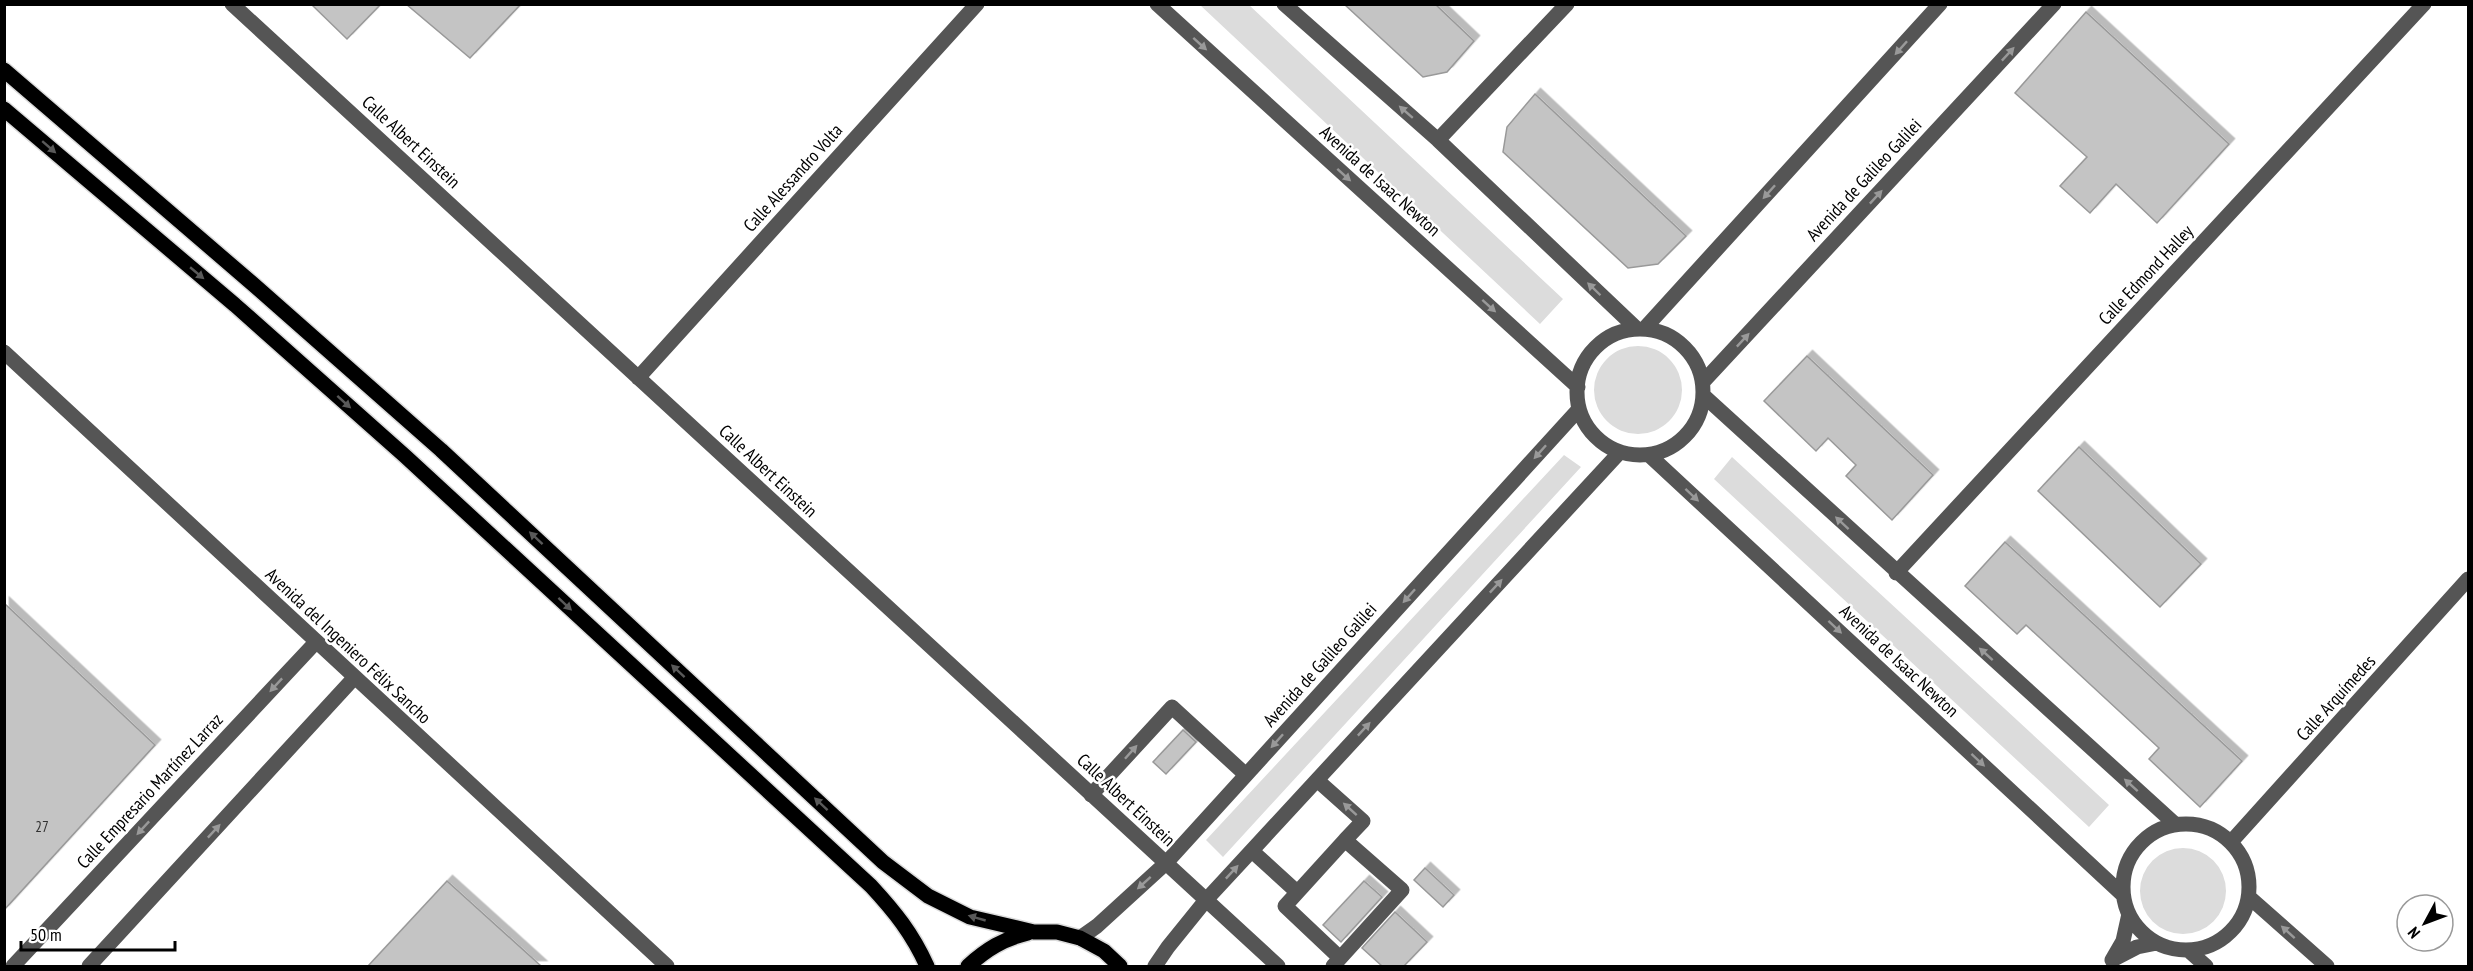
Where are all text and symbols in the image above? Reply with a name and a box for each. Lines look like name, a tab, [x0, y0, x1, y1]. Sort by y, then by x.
one-way arrow	[1192, 37, 1207, 50]
one-way arrow	[1894, 40, 1908, 55]
one-way arrow	[2001, 47, 2014, 62]
street label: Calle Albert Einstein	[357, 90, 465, 193]
one-way arrow	[1399, 105, 1414, 119]
street label: Avenida de Galileo Galilei	[1801, 114, 1926, 246]
street label: Calle Alessandro Volta	[738, 119, 847, 236]
street label: Avenida de Isaac Newton	[1315, 120, 1446, 241]
one-way arrow	[41, 140, 56, 153]
one-way arrow	[1336, 168, 1351, 181]
one-way arrow	[1763, 184, 1776, 199]
one-way arrow	[1868, 190, 1882, 204]
street label: Calle Edmond Halley	[2093, 220, 2198, 329]
one-way arrow	[189, 267, 205, 280]
one-way arrow	[1588, 282, 1602, 296]
one-way arrow	[1481, 299, 1496, 313]
one-way arrow	[1736, 332, 1750, 347]
one-way arrow	[336, 395, 351, 408]
street label: Calle Albert Einstein	[714, 419, 822, 522]
one-way arrow	[1533, 445, 1547, 460]
one-way arrow	[1684, 488, 1699, 501]
one-way arrow	[1835, 517, 1850, 530]
one-way arrow	[528, 531, 543, 545]
street label: Avenida del Ingeniero Félix Sancho	[261, 563, 436, 729]
one-way arrow	[1489, 579, 1502, 594]
one-way arrow	[1402, 589, 1416, 604]
one-way arrow	[558, 597, 573, 611]
street label: Avenida de Galileo Galilei	[1258, 598, 1381, 731]
street label: Avenida de Isaac Newton	[1835, 599, 1964, 722]
one-way arrow	[1828, 620, 1842, 634]
one-way arrow	[1979, 647, 1994, 661]
street label: Calle Arquímedes	[2291, 650, 2380, 745]
one-way arrow	[671, 664, 686, 678]
one-way arrow	[270, 677, 283, 692]
street label: Calle Empresario Martínez Larraz	[72, 708, 228, 873]
one-way arrow	[1357, 722, 1370, 737]
one-way arrow	[1271, 733, 1285, 747]
one-way arrow	[1124, 744, 1138, 759]
street label: Calle Albert Einstein	[1072, 748, 1180, 851]
one-way arrow	[1970, 753, 1985, 766]
one-way arrow	[2124, 778, 2139, 792]
one-way arrow	[814, 798, 829, 811]
one-way arrow	[1343, 803, 1358, 816]
house number: 27	[35, 817, 49, 836]
one-way arrow	[136, 820, 150, 835]
one-way arrow	[207, 823, 221, 838]
one-way arrow	[1225, 865, 1239, 880]
one-way arrow	[1137, 876, 1152, 890]
north arrow	[2395, 893, 2455, 953]
one-way arrow	[968, 913, 986, 923]
scale bar	[21, 914, 176, 952]
text: 50 m	[30, 923, 62, 946]
text: N	[2403, 923, 2424, 943]
one-way arrow	[2281, 926, 2296, 939]

